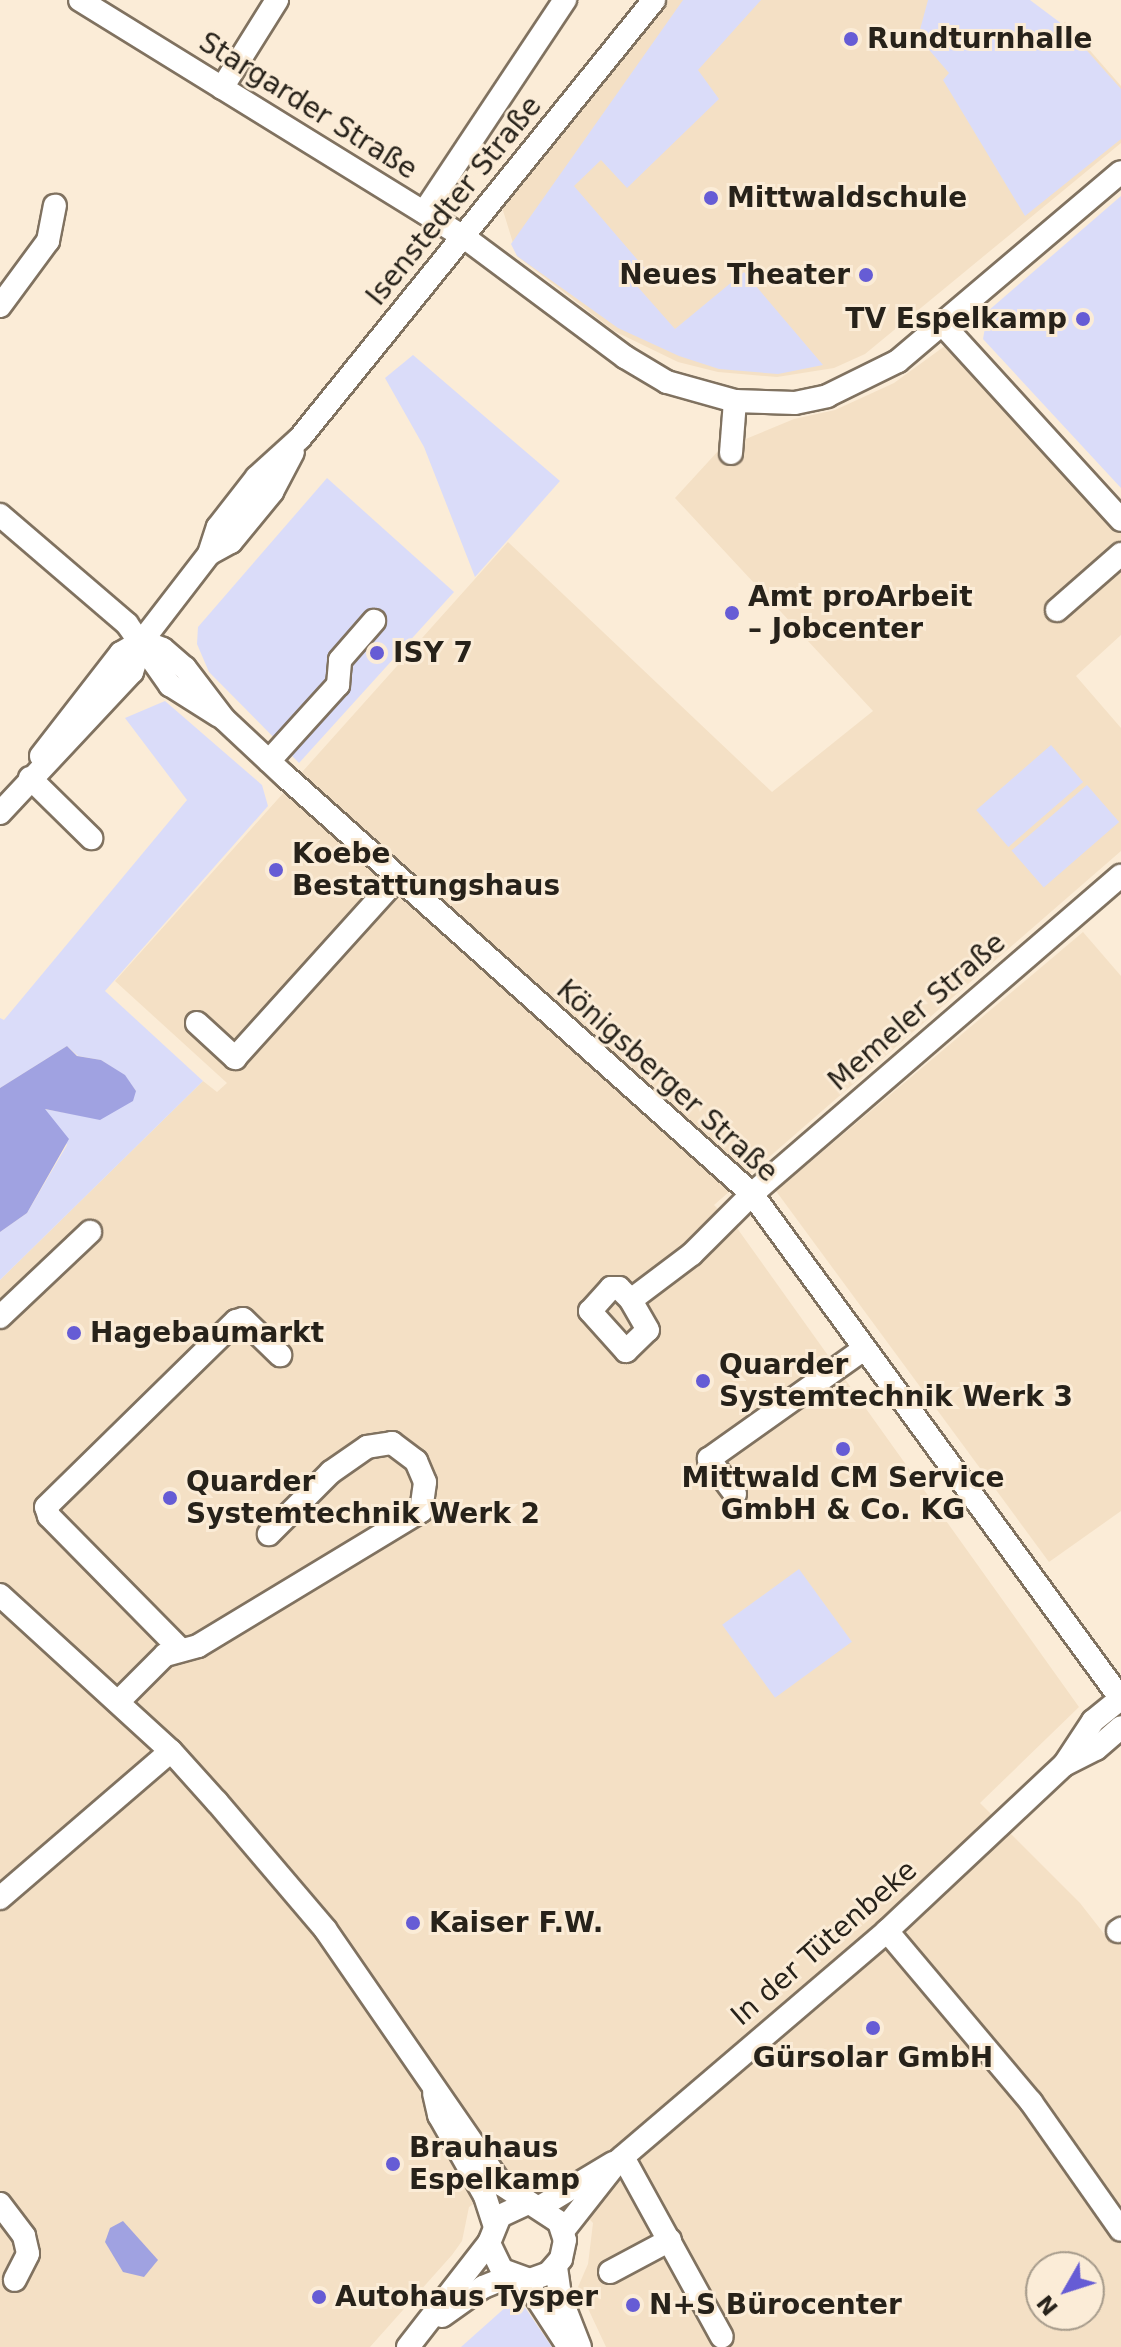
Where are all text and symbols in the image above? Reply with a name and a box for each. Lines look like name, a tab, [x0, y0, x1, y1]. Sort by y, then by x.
place label: Rundturnhalle	[867, 22, 1093, 56]
street label: Stargarder Straße	[193, 25, 423, 187]
marker: Rundturnhalle	[842, 30, 860, 48]
street label: Isenstedter Straße	[359, 90, 549, 312]
place label: Mittwaldschule	[727, 181, 967, 215]
marker: Mittwaldschule	[702, 189, 720, 207]
place label: Neues Theater	[619, 258, 850, 292]
marker: Neues Theater	[857, 266, 875, 284]
place label: TV Espelkamp	[845, 302, 1067, 336]
marker: TV Espelkamp	[1074, 310, 1092, 328]
place label: Amt proArbeit – Jobcenter	[748, 580, 973, 646]
marker: Amt proArbeit – Jobcenter	[723, 604, 741, 622]
place label: ISY 7	[393, 636, 473, 670]
marker: ISY 7	[368, 644, 386, 662]
place label: Koebe Bestattungshaus	[292, 837, 560, 903]
marker: Koebe Bestattungshaus	[267, 861, 285, 879]
street label: Memeler Straße	[822, 926, 1012, 1098]
street label: Königsberger Straße	[550, 973, 784, 1189]
place label: Hagebaumarkt	[90, 1316, 324, 1350]
marker: Hagebaumarkt	[65, 1324, 83, 1342]
place label: Quarder Systemtechnik Werk 3	[719, 1348, 1073, 1414]
marker: Quarder Systemtechnik Werk 3	[694, 1372, 712, 1390]
marker: Mittwald CM Service GmbH & Co. KG	[834, 1440, 852, 1458]
place label: Mittwald CM Service GmbH & Co. KG	[682, 1461, 1004, 1527]
place label: Quarder Systemtechnik Werk 2	[186, 1465, 540, 1531]
marker: Quarder Systemtechnik Werk 2	[161, 1489, 179, 1507]
street label: In der Tütenbeke	[724, 1853, 924, 2033]
place label: Kaiser F.W.	[429, 1906, 603, 1940]
marker: Kaiser F.W.	[404, 1914, 422, 1932]
marker: Gürsolar GmbH	[864, 2019, 882, 2037]
place label: Gürsolar GmbH	[753, 2041, 993, 2075]
place label: Brauhaus Espelkamp	[409, 2131, 580, 2197]
marker: Brauhaus Espelkamp	[384, 2155, 402, 2173]
north arrow	[1025, 2251, 1105, 2331]
place label: Autohaus Tysper	[335, 2280, 598, 2314]
marker: Autohaus Tysper	[310, 2288, 328, 2306]
place label: N+S Bürocenter	[649, 2288, 902, 2322]
text: N	[1032, 2290, 1063, 2320]
marker: N+S Bürocenter	[624, 2296, 642, 2314]

